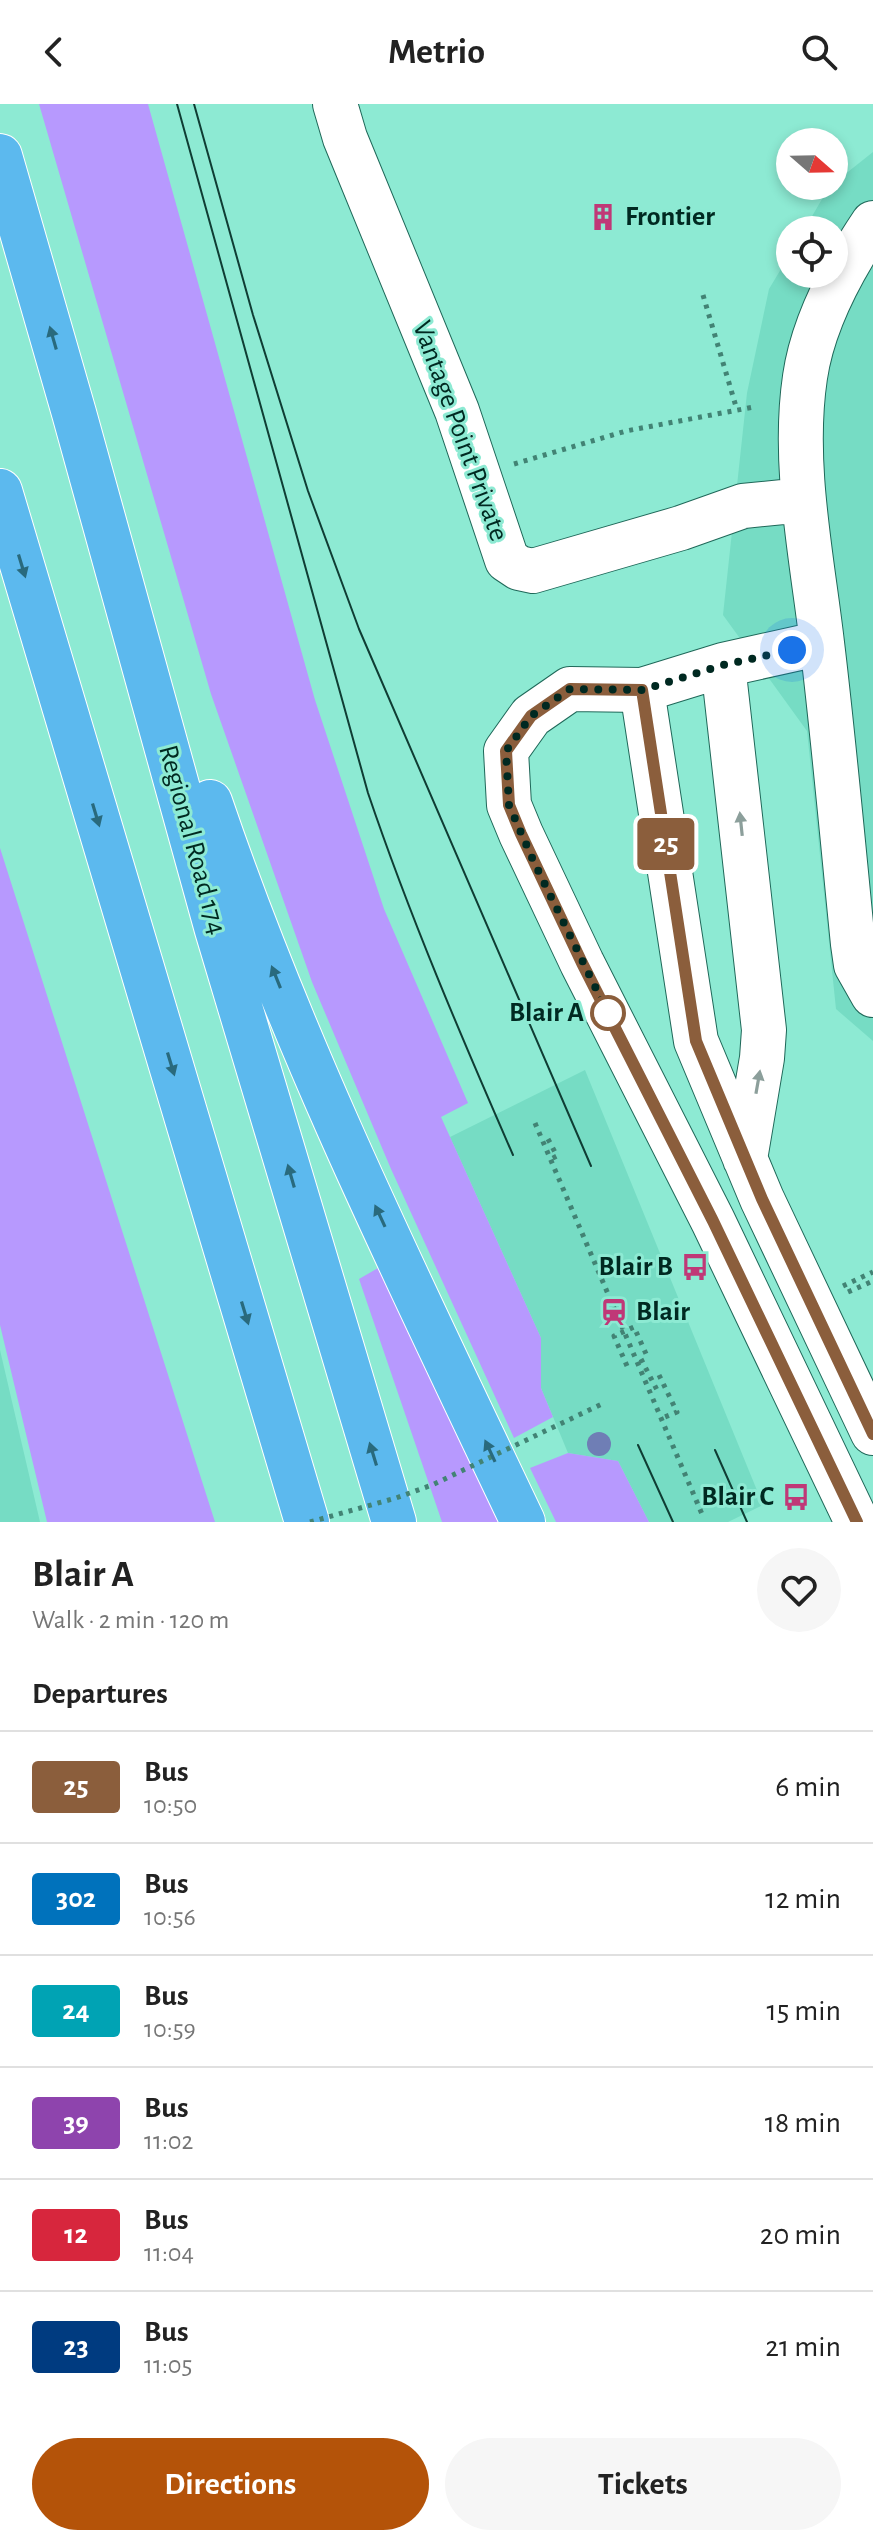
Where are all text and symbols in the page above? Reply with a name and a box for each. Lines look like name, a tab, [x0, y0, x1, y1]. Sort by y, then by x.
icon: back	[32, 30, 76, 74]
icon: search	[797, 30, 841, 74]
text: Metrio	[388, 34, 485, 70]
north arrow	[776, 128, 848, 200]
map controls	[776, 128, 848, 288]
building icon: Frontier	[588, 202, 618, 232]
place label: Frontier	[625, 203, 715, 231]
button: locate	[776, 216, 848, 288]
street label: Vantage Point Private	[407, 317, 513, 545]
one-way arrow	[46, 325, 59, 349]
one-way arrow	[16, 554, 29, 578]
your location	[772, 630, 812, 670]
street label: Regional Road 174	[153, 742, 231, 938]
one-way arrow	[90, 803, 103, 827]
one-way arrow	[734, 811, 747, 836]
line badge: 25	[630, 818, 702, 870]
text: 25	[653, 830, 679, 858]
one-way arrow	[270, 965, 283, 989]
marker: Blair A	[591, 996, 625, 1030]
place label: Blair A	[509, 999, 584, 1027]
one-way arrow	[165, 1052, 178, 1076]
one-way arrow	[753, 1070, 765, 1095]
one-way arrow	[284, 1163, 297, 1187]
one-way arrow	[373, 1204, 386, 1228]
bus stop icon: Blair B	[680, 1252, 710, 1282]
place label: Blair B	[598, 1253, 673, 1281]
station icon: Blair	[599, 1297, 629, 1327]
place label: Blair	[636, 1298, 690, 1326]
one-way arrow	[239, 1302, 252, 1326]
one-way arrow	[483, 1440, 497, 1463]
one-way arrow	[367, 1441, 379, 1465]
bus stop icon: Blair C	[781, 1482, 811, 1512]
place label: Blair C	[701, 1483, 775, 1511]
button: heart	[757, 1548, 841, 1632]
text: Blair A	[32, 1556, 134, 1594]
text: Walk · 2 min · 120 m	[32, 1607, 229, 1633]
text: Departures	[32, 1679, 168, 1709]
text: Bus	[144, 1757, 189, 1787]
text: 6 min	[775, 1772, 841, 1802]
text: 25	[63, 1773, 89, 1801]
text: 10:50	[144, 1792, 197, 1818]
text: Bus	[144, 1869, 189, 1899]
text: 12 min	[765, 1884, 841, 1914]
text: 302	[56, 1885, 96, 1913]
text: 10:56	[144, 1904, 196, 1930]
text: Bus	[144, 1981, 189, 2011]
text: 15 min	[766, 1996, 841, 2026]
text: 24	[62, 1997, 90, 2025]
text: 10:59	[144, 2016, 196, 2042]
text: Bus	[144, 2093, 189, 2123]
text: 18 min	[765, 2108, 841, 2138]
text: 39	[63, 2109, 89, 2137]
text: 11:02	[144, 2128, 193, 2154]
text: Bus	[144, 2205, 189, 2235]
text: 20 min	[760, 2220, 841, 2250]
text: 12	[64, 2221, 88, 2249]
text: 11:04	[144, 2240, 194, 2266]
text: Bus	[144, 2317, 189, 2347]
text: 21 min	[765, 2332, 841, 2362]
text: 23	[63, 2333, 89, 2361]
text: 11:05	[144, 2352, 192, 2378]
button: Directions	[32, 2438, 429, 2530]
button: Tickets	[445, 2438, 841, 2530]

